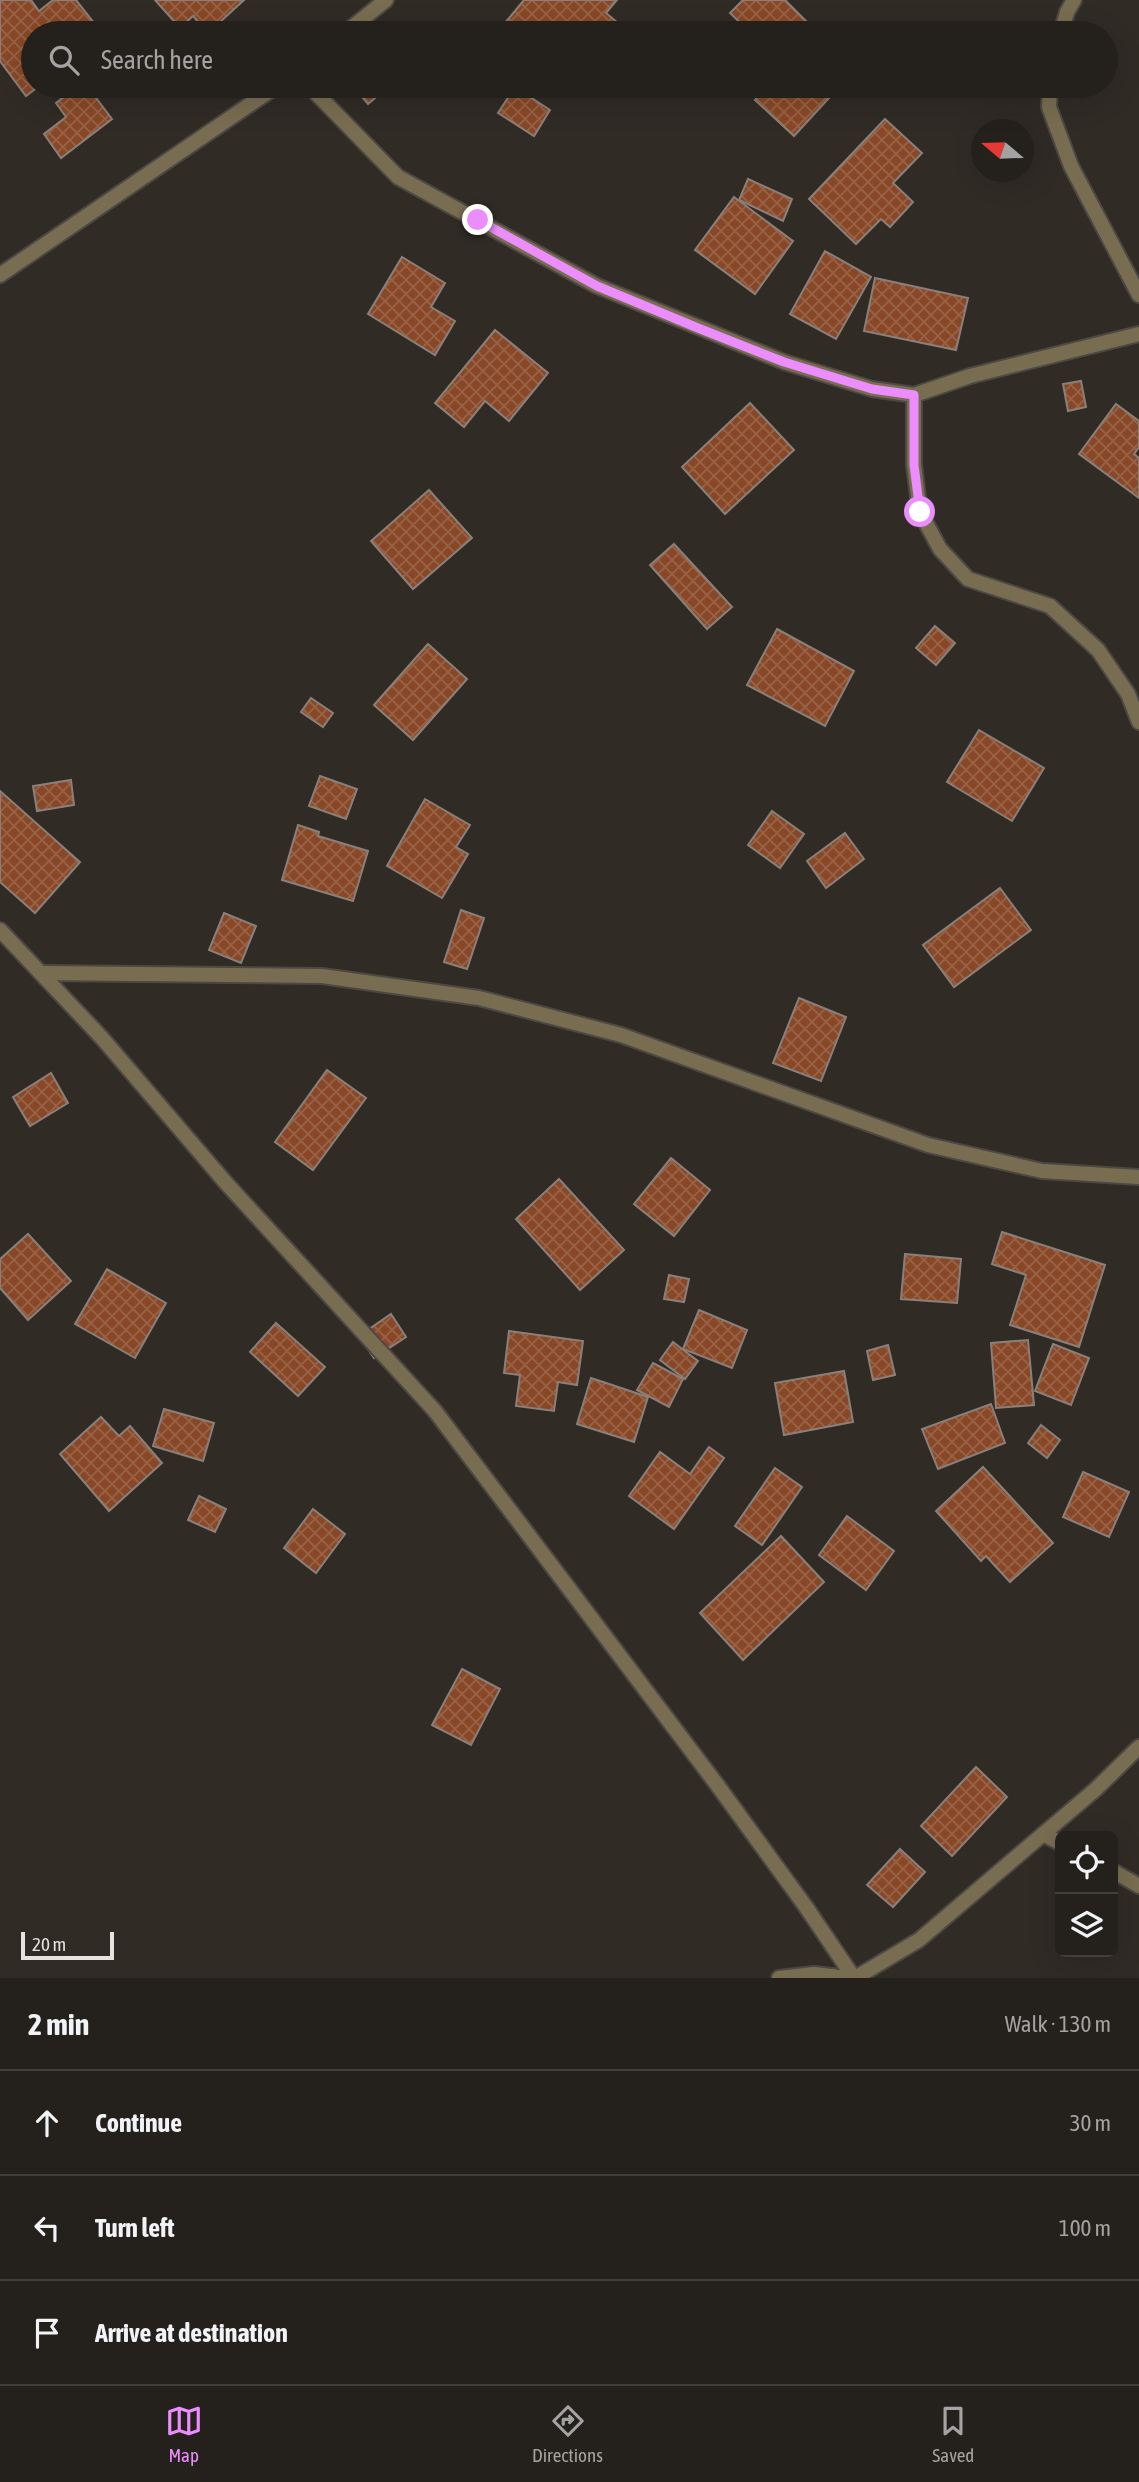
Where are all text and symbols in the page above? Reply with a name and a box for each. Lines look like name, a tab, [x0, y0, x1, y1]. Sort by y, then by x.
search box	[21, 21, 1118, 98]
icon: search	[45, 41, 83, 79]
text: Search here	[101, 45, 213, 75]
north arrow	[971, 119, 1034, 182]
route end	[462, 204, 493, 235]
route start	[904, 496, 935, 527]
map controls	[1055, 1831, 1118, 1957]
button: locate	[1055, 1831, 1118, 1894]
button: layers	[1055, 1894, 1118, 1957]
scale bar	[21, 1929, 114, 1961]
text: 20 m	[32, 1933, 66, 1955]
text: 2 min	[28, 2007, 89, 2041]
text: Walk · 130 m	[1005, 2011, 1111, 2037]
icon: ahead	[28, 2104, 66, 2142]
text: Continue	[95, 2108, 182, 2138]
text: 30 m	[1070, 2110, 1111, 2136]
icon: left	[28, 2209, 66, 2247]
text: Turn left	[95, 2213, 175, 2243]
text: 100 m	[1059, 2215, 1111, 2241]
icon: arrive	[28, 2314, 66, 2352]
text: Arrive at destination	[95, 2318, 288, 2348]
tab: Map	[165, 2402, 203, 2466]
tab: Directions	[532, 2402, 603, 2466]
tab: Saved	[932, 2402, 974, 2466]

